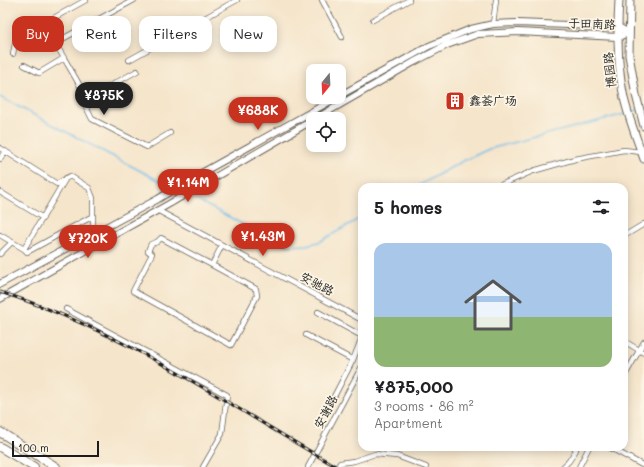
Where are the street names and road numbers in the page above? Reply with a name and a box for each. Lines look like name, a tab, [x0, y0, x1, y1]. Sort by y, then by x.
street label: 于田南路	[568, 14, 616, 32]
street label: 博园路	[599, 51, 619, 89]
street label: 安驰路	[298, 268, 337, 299]
street label: 安谢路	[310, 392, 341, 431]

